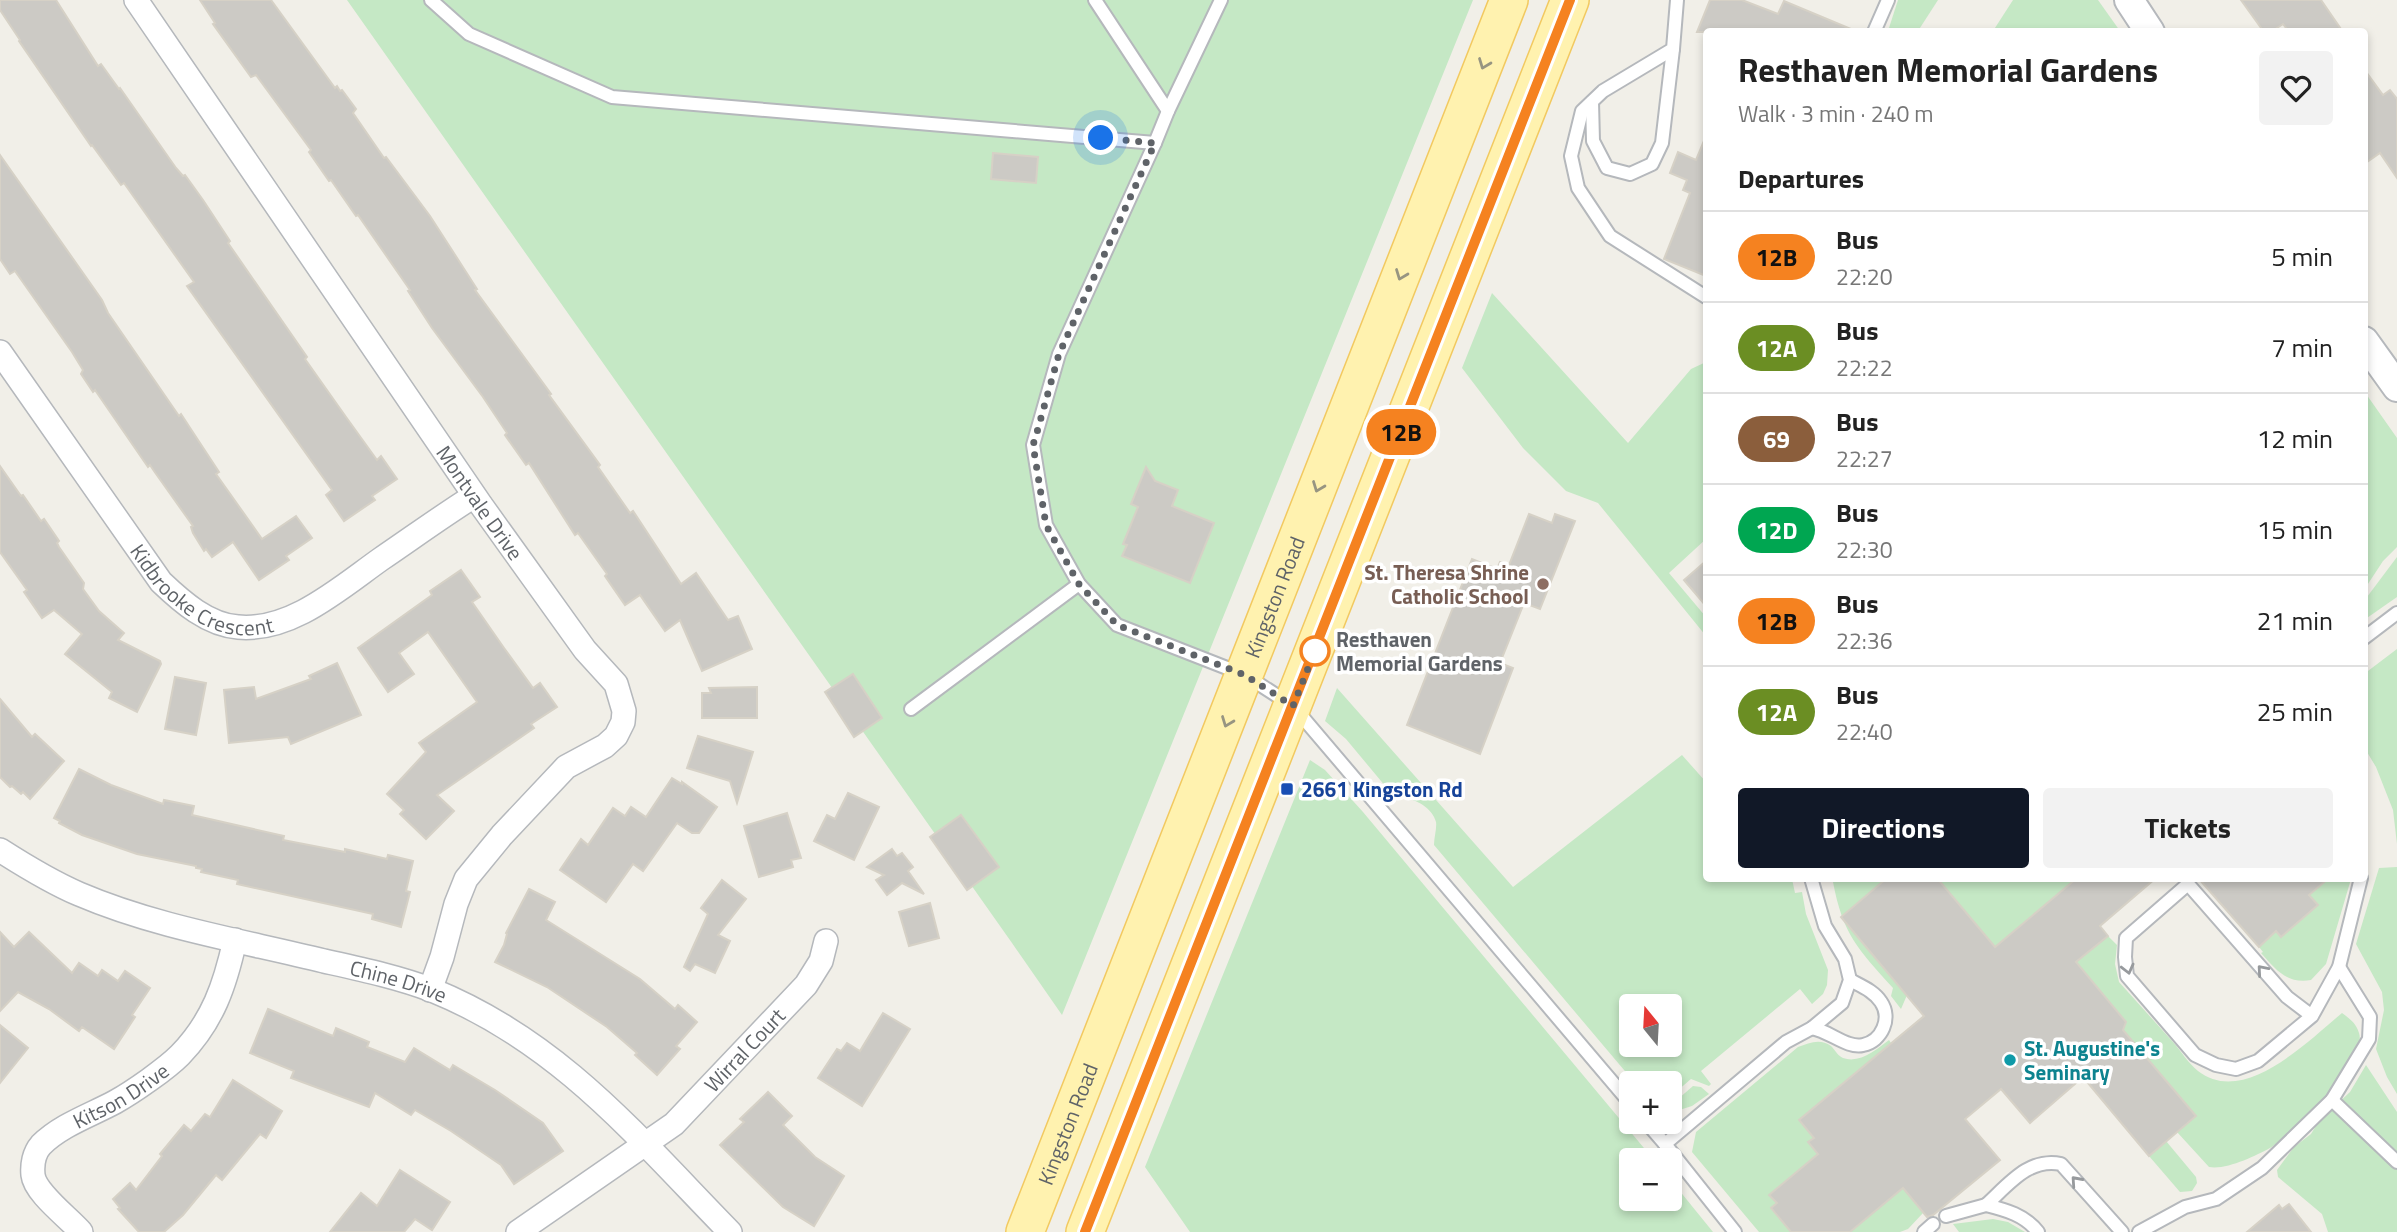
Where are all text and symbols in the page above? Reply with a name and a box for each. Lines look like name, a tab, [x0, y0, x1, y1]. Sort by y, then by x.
text: Resthaven Memorial Gardens	[1738, 45, 2158, 95]
button: heart	[2259, 51, 2333, 125]
one-way arrow	[1479, 57, 1493, 69]
text: Walk · 3 min · 240 m	[1738, 96, 1934, 131]
your location	[1083, 120, 1118, 155]
text: Departures	[1738, 159, 1864, 198]
text: Bus	[1836, 220, 1878, 259]
text: 5 min	[2271, 237, 2333, 276]
text: 12B	[1756, 239, 1797, 275]
text: 22:20	[1836, 259, 1893, 294]
one-way arrow	[1396, 269, 1410, 281]
text: Bus	[1836, 311, 1878, 350]
text: 7 min	[2271, 328, 2333, 367]
text: 12A	[1756, 330, 1797, 366]
text: 22:22	[1836, 350, 1893, 385]
text: Bus	[1836, 402, 1878, 441]
line badge: 12B	[1361, 409, 1441, 455]
text: 12B	[1380, 414, 1422, 450]
text: 12 min	[2257, 419, 2333, 458]
text: 69	[1763, 421, 1790, 457]
street label: Montvale Drive	[429, 439, 531, 567]
text: 22:27	[1836, 441, 1893, 476]
one-way arrow	[1313, 481, 1327, 493]
text: Bus	[1836, 493, 1878, 532]
text: 15 min	[2257, 510, 2333, 549]
text: 12D	[1755, 512, 1798, 548]
street label: Kingston Road	[1236, 532, 1313, 663]
text: 22:30	[1836, 532, 1893, 567]
street label: Kidbrooke Crescent	[123, 537, 277, 644]
place label: St. Theresa Shrine Catholic School	[1364, 556, 1529, 612]
marker: St. Theresa Shrine Catholic School	[1535, 576, 1551, 592]
text: Bus	[1836, 584, 1878, 623]
text: 21 min	[2257, 601, 2333, 640]
text: 12B	[1756, 603, 1797, 639]
place label: Resthaven Memorial Gardens	[1336, 623, 1503, 679]
text: 22:36	[1836, 623, 1893, 658]
marker: Resthaven Memorial Gardens	[1300, 636, 1330, 666]
text: Bus	[1836, 675, 1878, 714]
text: 25 min	[2257, 692, 2333, 731]
text: 12A	[1756, 694, 1797, 730]
text: 22:40	[1836, 714, 1893, 749]
one-way arrow	[1222, 716, 1236, 728]
place label: 2661 Kingston Rd	[1301, 773, 1463, 805]
marker: 2661 Kingston Rd	[1279, 781, 1295, 797]
button: Directions	[1738, 788, 2029, 868]
button: Tickets	[2043, 788, 2333, 868]
street label: Chine Drive	[347, 951, 452, 1011]
one-way arrow	[2120, 962, 2134, 974]
one-way arrow	[2258, 965, 2270, 978]
north arrow	[1619, 994, 1682, 1057]
map controls	[1619, 994, 1682, 1211]
street label: Wirral Court	[696, 1000, 793, 1099]
place label: St. Augustine's Seminary	[2024, 1032, 2160, 1088]
marker: St. Augustine's Seminary	[2002, 1052, 2018, 1068]
street label: Kitson Drive	[67, 1055, 175, 1136]
street label: Kingston Road	[1029, 1058, 1106, 1190]
button: +	[1619, 1071, 1682, 1134]
button: −	[1619, 1148, 1682, 1211]
one-way arrow	[2072, 1176, 2084, 1189]

